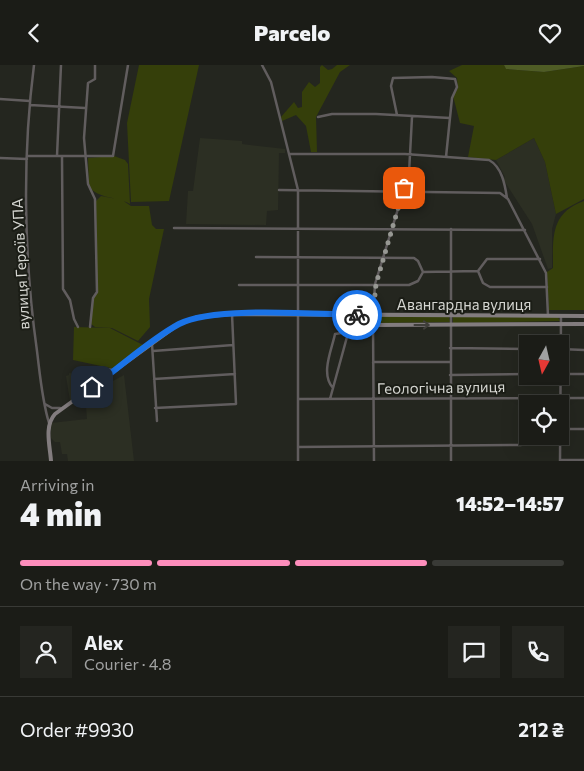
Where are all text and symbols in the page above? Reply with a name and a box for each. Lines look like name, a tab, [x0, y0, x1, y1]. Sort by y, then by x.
icon: back	[20, 19, 48, 47]
text: Parcelo	[254, 19, 330, 46]
icon: heart	[536, 19, 564, 47]
pin	[383, 167, 425, 209]
icon: bag	[390, 174, 418, 202]
street label: вулиця Героїв УПА	[8, 198, 32, 330]
courier	[332, 290, 382, 340]
street label: Авангардна вулиця	[397, 295, 531, 313]
icon: bike	[343, 301, 371, 329]
one-way arrow	[413, 320, 429, 330]
north arrow	[519, 335, 569, 385]
map controls	[519, 335, 569, 445]
pin	[71, 366, 113, 408]
icon: home	[78, 373, 106, 401]
street label: Геологічна вулиця	[377, 377, 505, 397]
button: locate	[519, 395, 569, 445]
text: Arriving in	[20, 475, 94, 494]
text: 14:52–14:57	[456, 492, 564, 515]
text: 4 min	[20, 493, 102, 533]
text: On the way · 730 m	[20, 574, 157, 593]
button: person	[20, 626, 72, 678]
button: chat	[448, 626, 500, 678]
button: phone	[512, 626, 564, 678]
text: Alex	[84, 631, 124, 654]
text: Courier · 4.8	[84, 654, 171, 673]
text: Order #9930	[20, 718, 134, 741]
text: 212 ₴	[518, 718, 564, 741]

